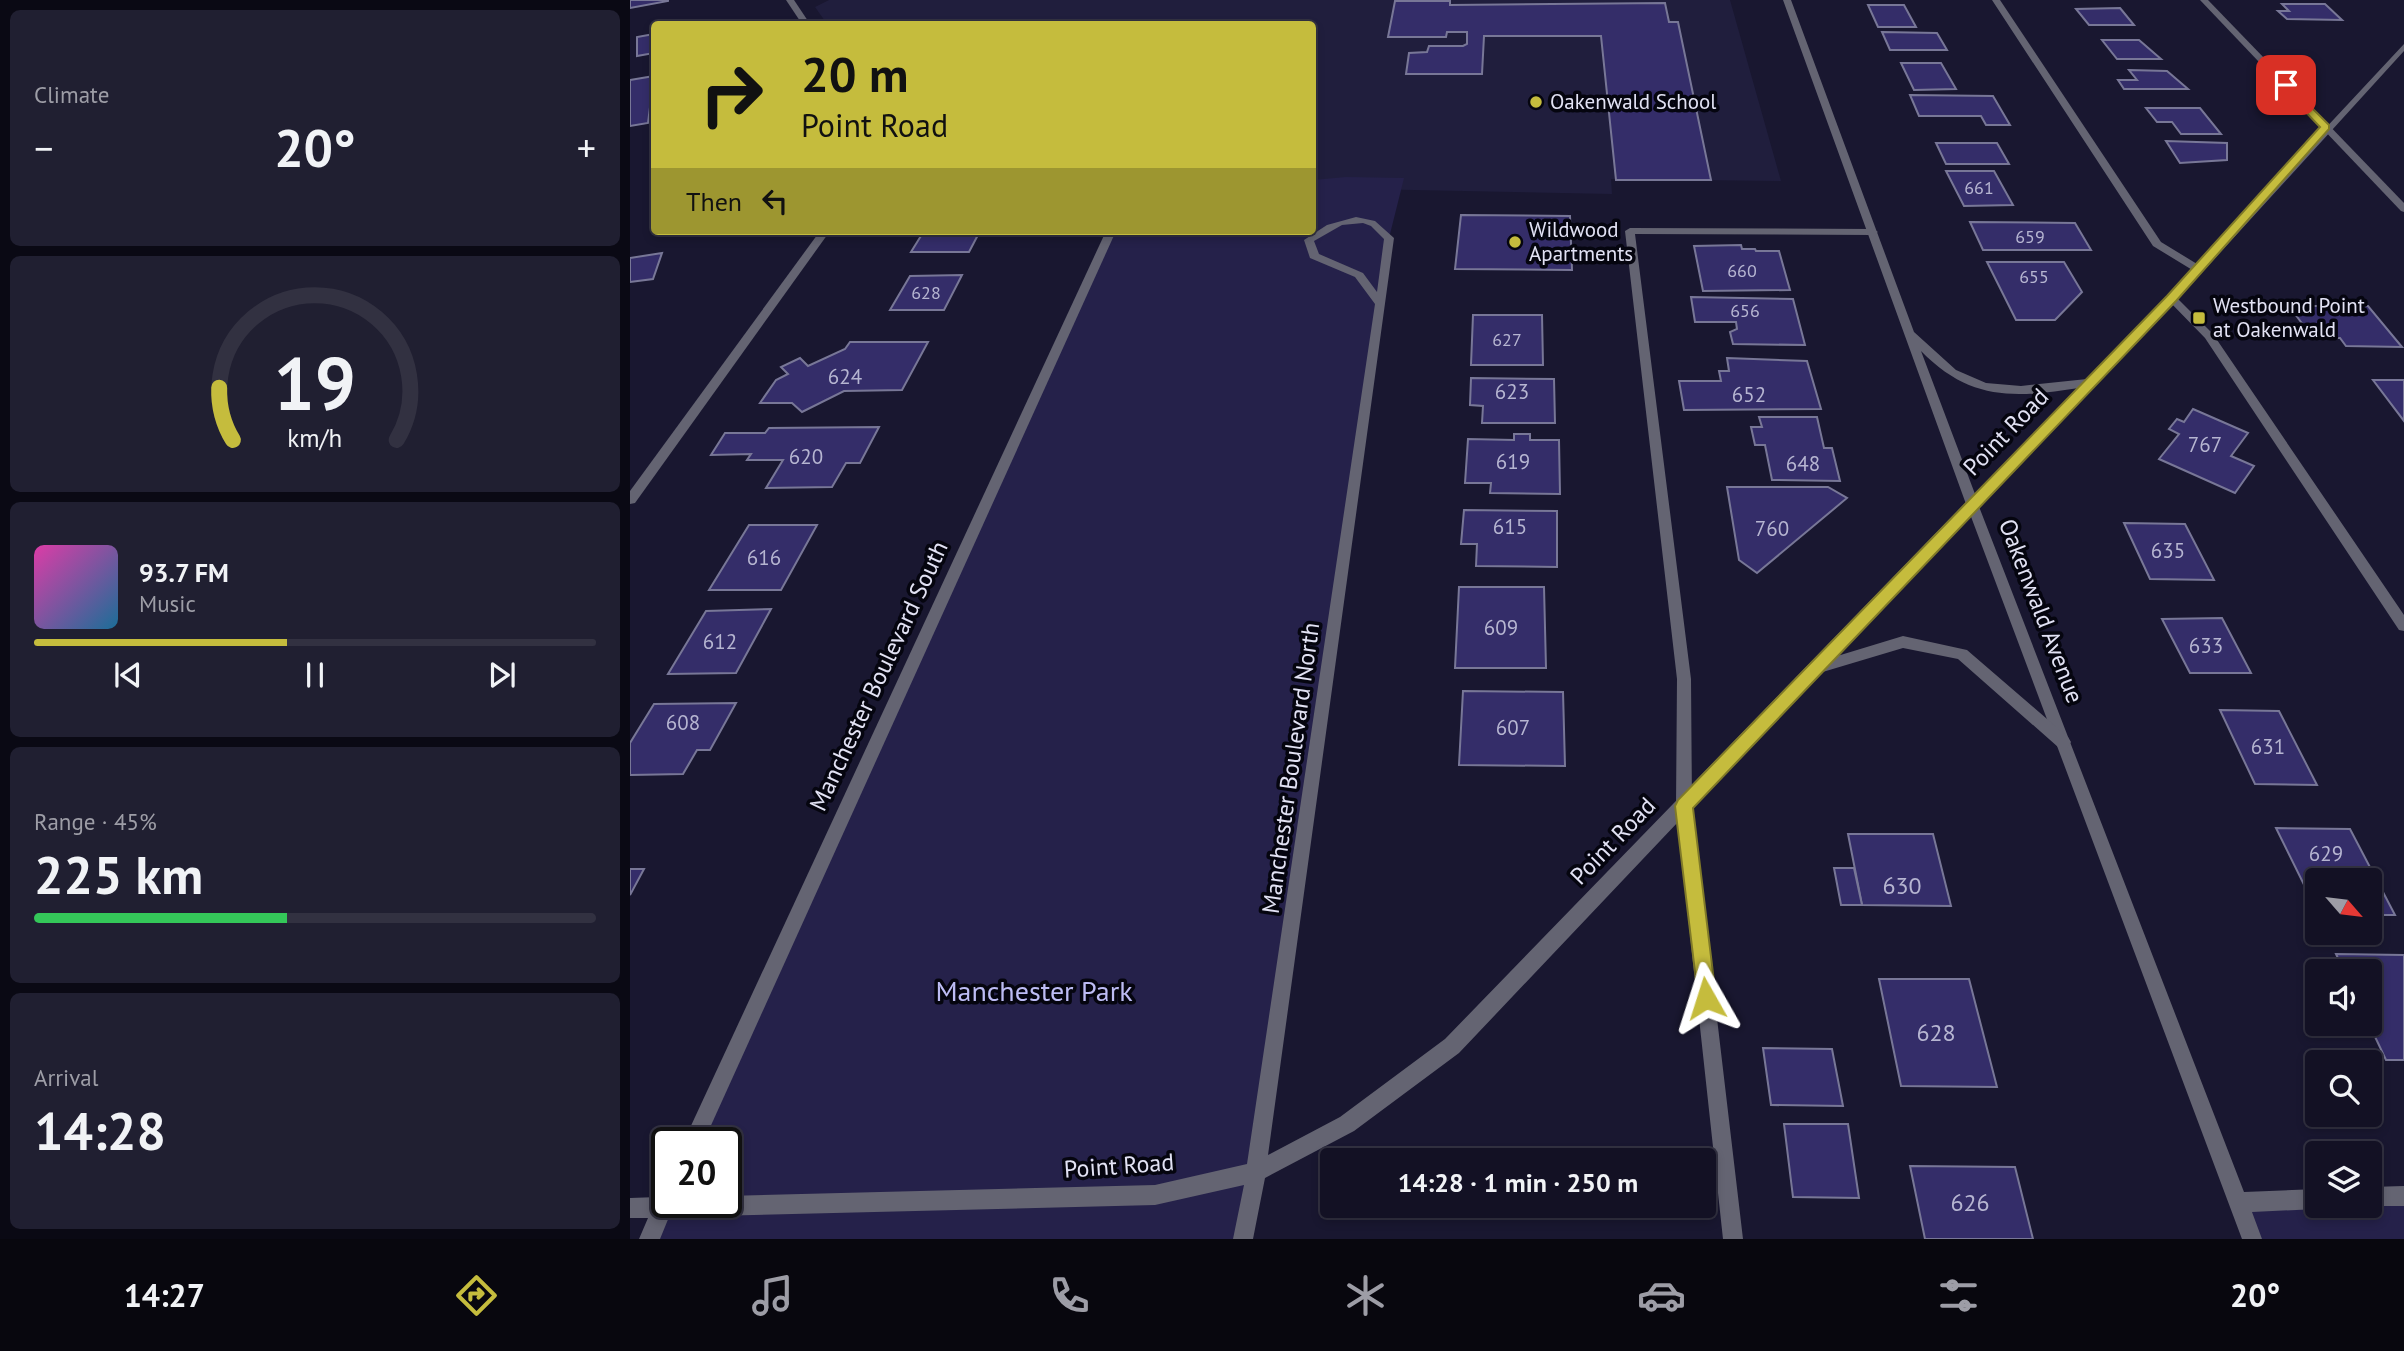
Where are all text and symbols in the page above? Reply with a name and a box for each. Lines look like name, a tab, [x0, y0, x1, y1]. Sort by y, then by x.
text: 20 m	[801, 42, 908, 106]
icon: right	[686, 49, 777, 140]
pin	[2256, 55, 2316, 115]
icon: arrive	[2267, 66, 2305, 104]
text: Climate	[34, 80, 109, 109]
place label: Oakenwald School	[1550, 88, 1716, 115]
marker: Oakenwald School	[1528, 94, 1544, 110]
text: Point Road	[801, 104, 948, 146]
text: 20°	[274, 114, 356, 181]
text: −	[34, 123, 53, 172]
text: +	[577, 123, 596, 172]
house number: 661	[1964, 176, 1994, 199]
icon: left	[756, 182, 794, 220]
text: Then	[686, 185, 742, 218]
place label: Wildwood Apartments	[1529, 216, 1633, 267]
house number: 659	[2015, 225, 2045, 248]
marker: Wildwood Apartments	[1507, 234, 1523, 250]
house number: 660	[1727, 259, 1757, 282]
house number: 655	[2019, 265, 2049, 288]
house number: 628	[911, 281, 941, 304]
place label: Westbound Point at Oakenwald	[2213, 292, 2365, 343]
house number: 656	[1730, 299, 1760, 322]
marker: Westbound Point at Oakenwald	[2191, 310, 2207, 326]
house number: 627	[1492, 328, 1522, 351]
text: 19	[274, 336, 356, 430]
house number: 624	[828, 363, 862, 390]
house number: 623	[1495, 378, 1529, 405]
house number: 652	[1732, 381, 1766, 408]
street label: Point Road	[1956, 381, 2055, 482]
text: km/h	[288, 421, 342, 453]
house number: 767	[2188, 431, 2222, 458]
house number: 620	[789, 443, 823, 470]
house number: 619	[1496, 448, 1530, 475]
house number: 648	[1786, 450, 1820, 477]
house number: 615	[1493, 513, 1527, 540]
street label: Oakenwald Avenue	[1992, 514, 2091, 707]
house number: 760	[1755, 515, 1789, 542]
street label: Manchester Boulevard South	[802, 536, 955, 816]
house number: 635	[2151, 537, 2185, 564]
house number: 616	[747, 544, 781, 571]
text: 93.7 FM	[139, 556, 229, 589]
text: Music	[139, 589, 196, 618]
house number: 609	[1484, 614, 1518, 641]
street label: Manchester Boulevard North	[1255, 620, 1326, 915]
house number: 612	[703, 628, 737, 655]
house number: 633	[2189, 632, 2223, 659]
icon: previous	[109, 656, 147, 694]
icon: pause	[296, 656, 334, 694]
icon: next	[483, 656, 521, 694]
house number: 608	[666, 709, 700, 736]
house number: 607	[1496, 714, 1530, 741]
house number: 631	[2251, 733, 2285, 760]
street label: Point Road	[1563, 790, 1662, 891]
text: Range · 45%	[34, 807, 157, 836]
house number: 629	[2309, 840, 2343, 867]
text: 225 km	[34, 841, 203, 908]
north arrow	[2305, 868, 2382, 945]
map controls	[2305, 868, 2382, 1218]
house number: 630	[1882, 870, 1922, 901]
button: sound	[2305, 959, 2382, 1036]
position arrow	[1669, 961, 1743, 1035]
park label: Manchester Park	[935, 972, 1133, 1009]
house number: 628	[1916, 1017, 1956, 1048]
button: search	[2305, 1050, 2382, 1127]
text: Arrival	[34, 1063, 98, 1092]
text: 14:28	[34, 1097, 166, 1164]
speed limit sign: 20	[651, 1127, 742, 1218]
button: layers	[2305, 1141, 2382, 1218]
street label: Point Road	[1063, 1146, 1175, 1185]
text: 14:28 · 1 min · 250 m	[1398, 1166, 1638, 1199]
house number: 626	[1950, 1187, 1990, 1218]
icon: directions	[452, 1271, 501, 1320]
icon: music	[748, 1271, 797, 1320]
icon: phone	[1045, 1271, 1094, 1320]
icon: climate	[1341, 1271, 1390, 1320]
icon: car	[1637, 1271, 1686, 1320]
icon: filters	[1934, 1271, 1983, 1320]
text: 14:27	[124, 1274, 205, 1316]
text: 20°	[2230, 1274, 2280, 1316]

